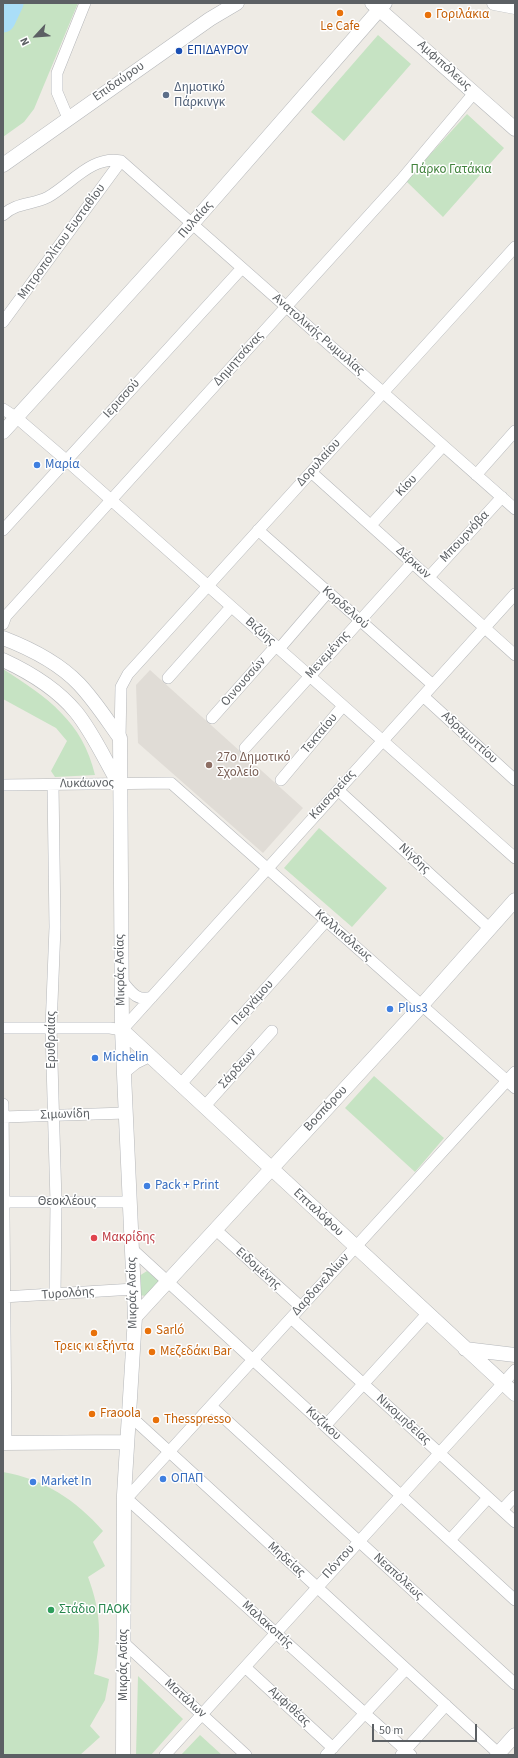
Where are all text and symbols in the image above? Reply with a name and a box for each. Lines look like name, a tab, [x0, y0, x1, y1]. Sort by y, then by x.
place label: Γοριλάκια	[436, 7, 489, 23]
marker: Le Cafe	[335, 8, 345, 18]
marker: Γοριλάκια	[423, 10, 433, 20]
north arrow	[16, 16, 56, 56]
place label: Le Cafe	[320, 19, 360, 35]
text: N	[16, 35, 33, 48]
street label: Αμφιπόλεως	[414, 38, 474, 94]
place label: ΕΠΙΔΑΥΡΟΥ	[187, 43, 248, 59]
marker: ΕΠΙΔΑΥΡΟΥ	[174, 46, 184, 56]
street label: Επιδαύρου	[90, 59, 148, 105]
place label: Δημοτικό Πάρκινγκ	[174, 80, 225, 111]
marker: Δημοτικό Πάρκινγκ	[161, 90, 171, 100]
park label: Πάρκο Γατάκια	[411, 162, 491, 178]
street label: Μητροπολίτου Ευσταθίου	[15, 181, 109, 303]
street label: Πυλαίας	[175, 198, 217, 242]
street label: Ανατολικής Ρωμυλίας	[269, 291, 367, 379]
street label: Δημητσάνας	[210, 329, 268, 389]
street label: Ιερισσού	[100, 376, 144, 422]
street label: Δορυλαίου	[294, 436, 344, 490]
place label: Μαρία	[45, 457, 79, 473]
marker: Μαρία	[32, 460, 42, 470]
street label: Κίου	[393, 472, 421, 500]
street label: Μπουρνόβα	[437, 508, 493, 566]
street label: Δέρκων	[392, 543, 434, 583]
street label: Κορδελιού	[318, 583, 372, 633]
street label: Βιζύης	[241, 614, 279, 650]
street label: Μενεμένης	[302, 628, 354, 682]
street label: Οινουσσών	[218, 654, 270, 710]
street label: Αδραμυττίου	[438, 709, 500, 767]
street label: Τεκταίου	[299, 711, 341, 757]
place label: 27ο Δημοτικό Σχολείο	[217, 750, 290, 781]
marker: 27ο Δημοτικό Σχολείο	[204, 760, 214, 770]
street label: Καισαρείας	[307, 767, 359, 823]
street label: Λυκάωνος	[60, 776, 114, 792]
street label: Νίγδης	[395, 841, 433, 877]
street label: Καλλιπόλεως	[311, 907, 375, 965]
street label: Μικράς Ασίας	[113, 934, 129, 1006]
street label: Περγάμου	[229, 977, 277, 1029]
place label: Plus3	[398, 1001, 428, 1017]
marker: Plus3	[385, 1004, 395, 1014]
street label: Ερυθραίας	[44, 1011, 60, 1069]
street label: Σάρδεων	[216, 1046, 260, 1092]
place label: Michelin	[103, 1050, 149, 1066]
marker: Michelin	[90, 1053, 100, 1063]
street label: Βοσπόρου	[301, 1083, 351, 1135]
street label: Σιμωνίδη	[40, 1106, 90, 1124]
place label: Pack + Print	[155, 1178, 219, 1194]
marker: Pack + Print	[142, 1181, 152, 1191]
street label: Επταλόφου	[290, 1186, 346, 1240]
street label: Θεοκλέους	[38, 1194, 96, 1210]
place label: Μακρίδης	[102, 1230, 155, 1246]
marker: Μακρίδης	[89, 1233, 99, 1243]
street label: Ειδομένης	[232, 1244, 284, 1294]
street label: Δαρδανελλίων	[289, 1251, 353, 1319]
street label: Μικράς Ασίας	[125, 1257, 141, 1329]
street label: Τυρολόης	[41, 1284, 95, 1304]
place label: Sarló	[156, 1323, 184, 1339]
marker: Sarló	[143, 1326, 153, 1336]
marker: Τρεις κι εξήντα	[89, 1328, 99, 1338]
place label: Τρεις κι εξήντα	[54, 1339, 134, 1355]
place label: Μεζεδάκι Bar	[160, 1344, 232, 1360]
marker: Μεζεδάκι Bar	[147, 1347, 157, 1357]
street label: Νικομηδείας	[372, 1391, 434, 1449]
street label: Κυζίκου	[302, 1404, 344, 1444]
place label: Fraoola	[100, 1406, 141, 1422]
marker: Fraoola	[87, 1409, 97, 1419]
place label: Thesspresso	[164, 1412, 231, 1428]
marker: Thesspresso	[151, 1415, 161, 1425]
place label: ΟΠΑΠ	[171, 1471, 203, 1487]
place label: Market In	[41, 1474, 92, 1490]
marker: ΟΠΑΠ	[158, 1474, 168, 1484]
marker: Market In	[28, 1477, 38, 1487]
street label: Μηδείας	[264, 1539, 308, 1581]
street label: Πόντου	[320, 1542, 358, 1582]
street label: Νεαπόλεως	[370, 1550, 426, 1604]
street label: Μαλακοπής	[238, 1598, 296, 1652]
place label: Στάδιο ΠΑΟΚ	[59, 1602, 130, 1618]
marker: Στάδιο ΠΑΟΚ	[46, 1605, 56, 1615]
street label: Μικράς Ασίας	[116, 1629, 132, 1701]
street label: Ματάλων	[161, 1676, 209, 1722]
street label: Αμφιθέας	[265, 1684, 313, 1730]
scale bar	[374, 1716, 479, 1742]
text: 50 m	[379, 1722, 403, 1739]

